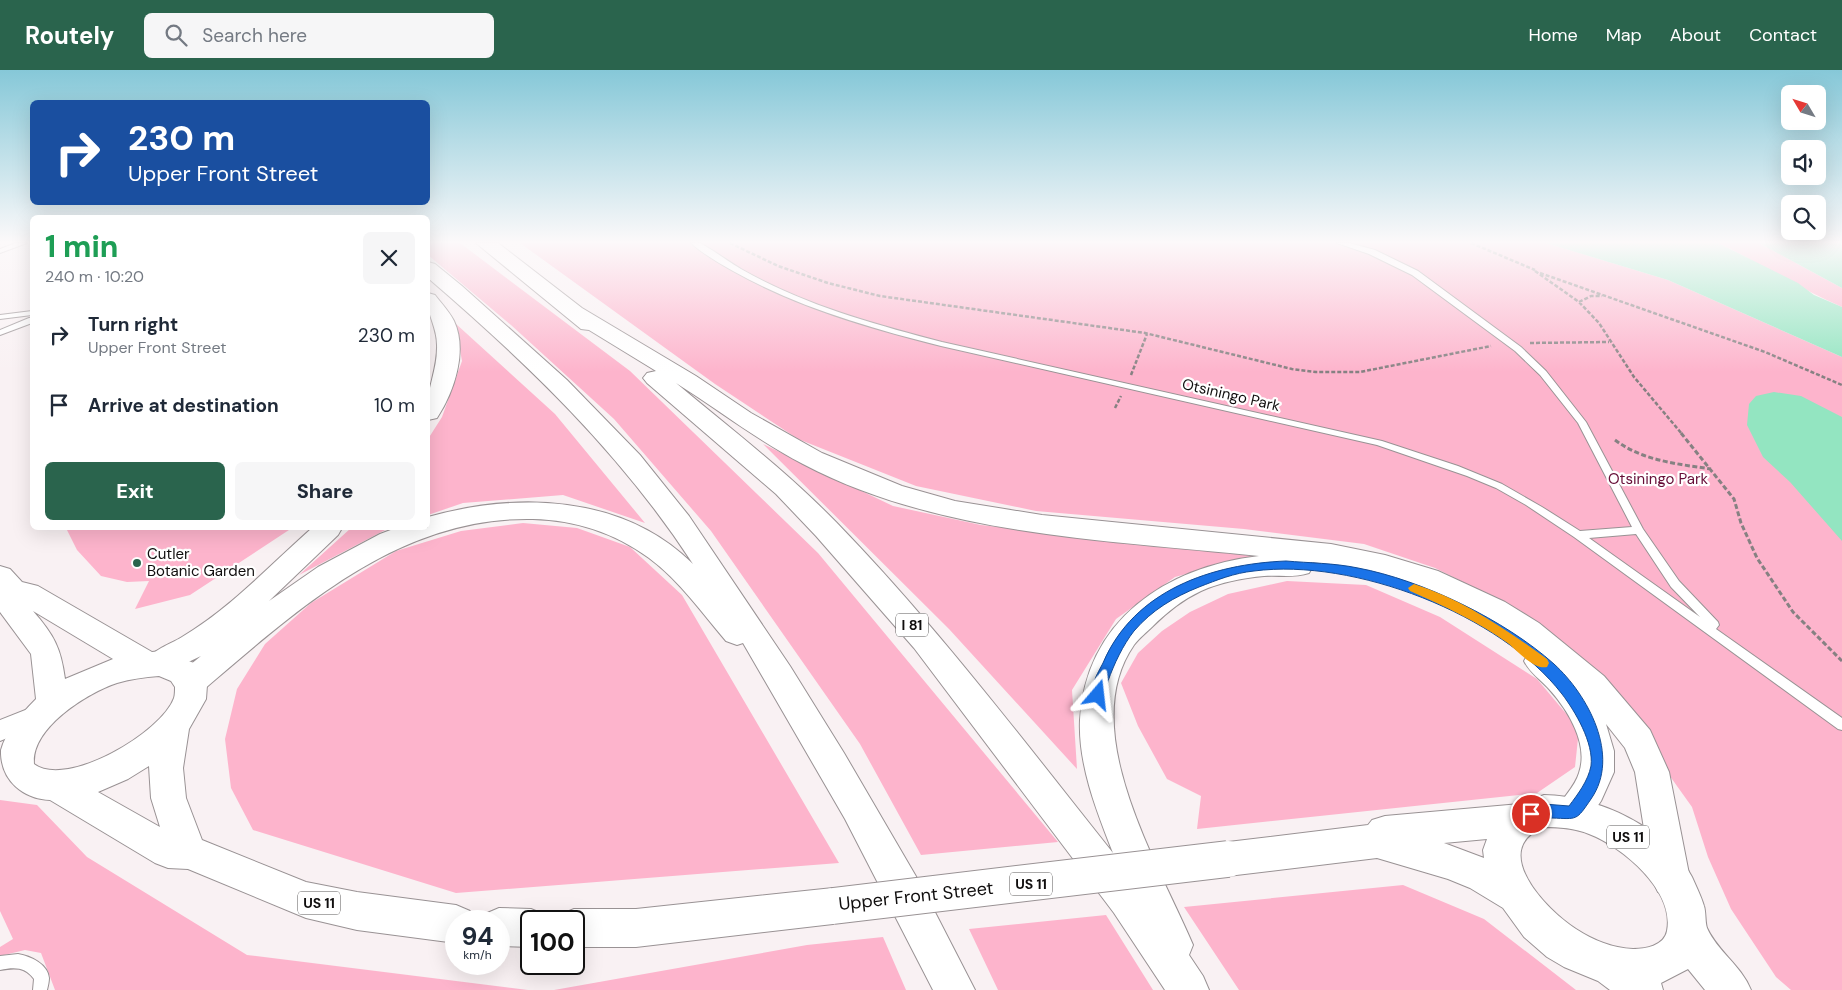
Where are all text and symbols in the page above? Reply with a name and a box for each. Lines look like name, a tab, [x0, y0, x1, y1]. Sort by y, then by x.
search box	[144, 13, 494, 58]
text: Routely	[25, 20, 114, 51]
icon: search	[162, 21, 190, 49]
text: Search here	[202, 23, 307, 48]
text: Home	[1528, 23, 1578, 47]
text: Map	[1606, 23, 1642, 47]
text: About	[1670, 23, 1721, 47]
text: Contact	[1749, 23, 1817, 47]
north arrow	[1781, 85, 1826, 130]
map controls	[1781, 85, 1826, 240]
text: 230 m	[128, 115, 235, 161]
icon: right	[45, 120, 110, 185]
button: sound	[1781, 140, 1826, 185]
text: Upper Front Street	[128, 159, 318, 188]
button: search	[1781, 195, 1826, 240]
text: 1 min	[45, 227, 118, 266]
button: close	[363, 232, 415, 284]
text: 240 m · 10:20	[45, 266, 144, 287]
text: Turn right	[88, 312, 178, 337]
icon: right	[45, 321, 73, 349]
text: 230 m	[358, 323, 415, 348]
text: Upper Front Street	[88, 337, 227, 358]
street label: Otsiningo Park	[1180, 374, 1282, 416]
icon: arrive	[45, 391, 73, 419]
text: Arrive at destination	[88, 393, 279, 418]
text: 10 m	[374, 393, 415, 418]
button: Exit	[45, 462, 225, 520]
button: Share	[235, 462, 415, 520]
park label: Otsiningo Park	[1608, 469, 1708, 489]
place label: Cutler Botanic Garden	[147, 544, 255, 581]
marker: Cutler Botanic Garden	[131, 557, 143, 569]
road number: I 81	[896, 614, 928, 636]
position arrow	[1071, 668, 1123, 720]
pin	[1510, 793, 1552, 835]
icon: arrive	[1517, 800, 1545, 828]
road number: US 11	[1607, 826, 1649, 849]
road number: US 11	[1010, 872, 1052, 896]
street label: Upper Front Street	[837, 876, 995, 916]
road number: US 11	[298, 891, 340, 914]
speed limit sign: 100	[520, 910, 585, 975]
text: 94	[461, 920, 494, 953]
text: km/h	[463, 947, 492, 963]

